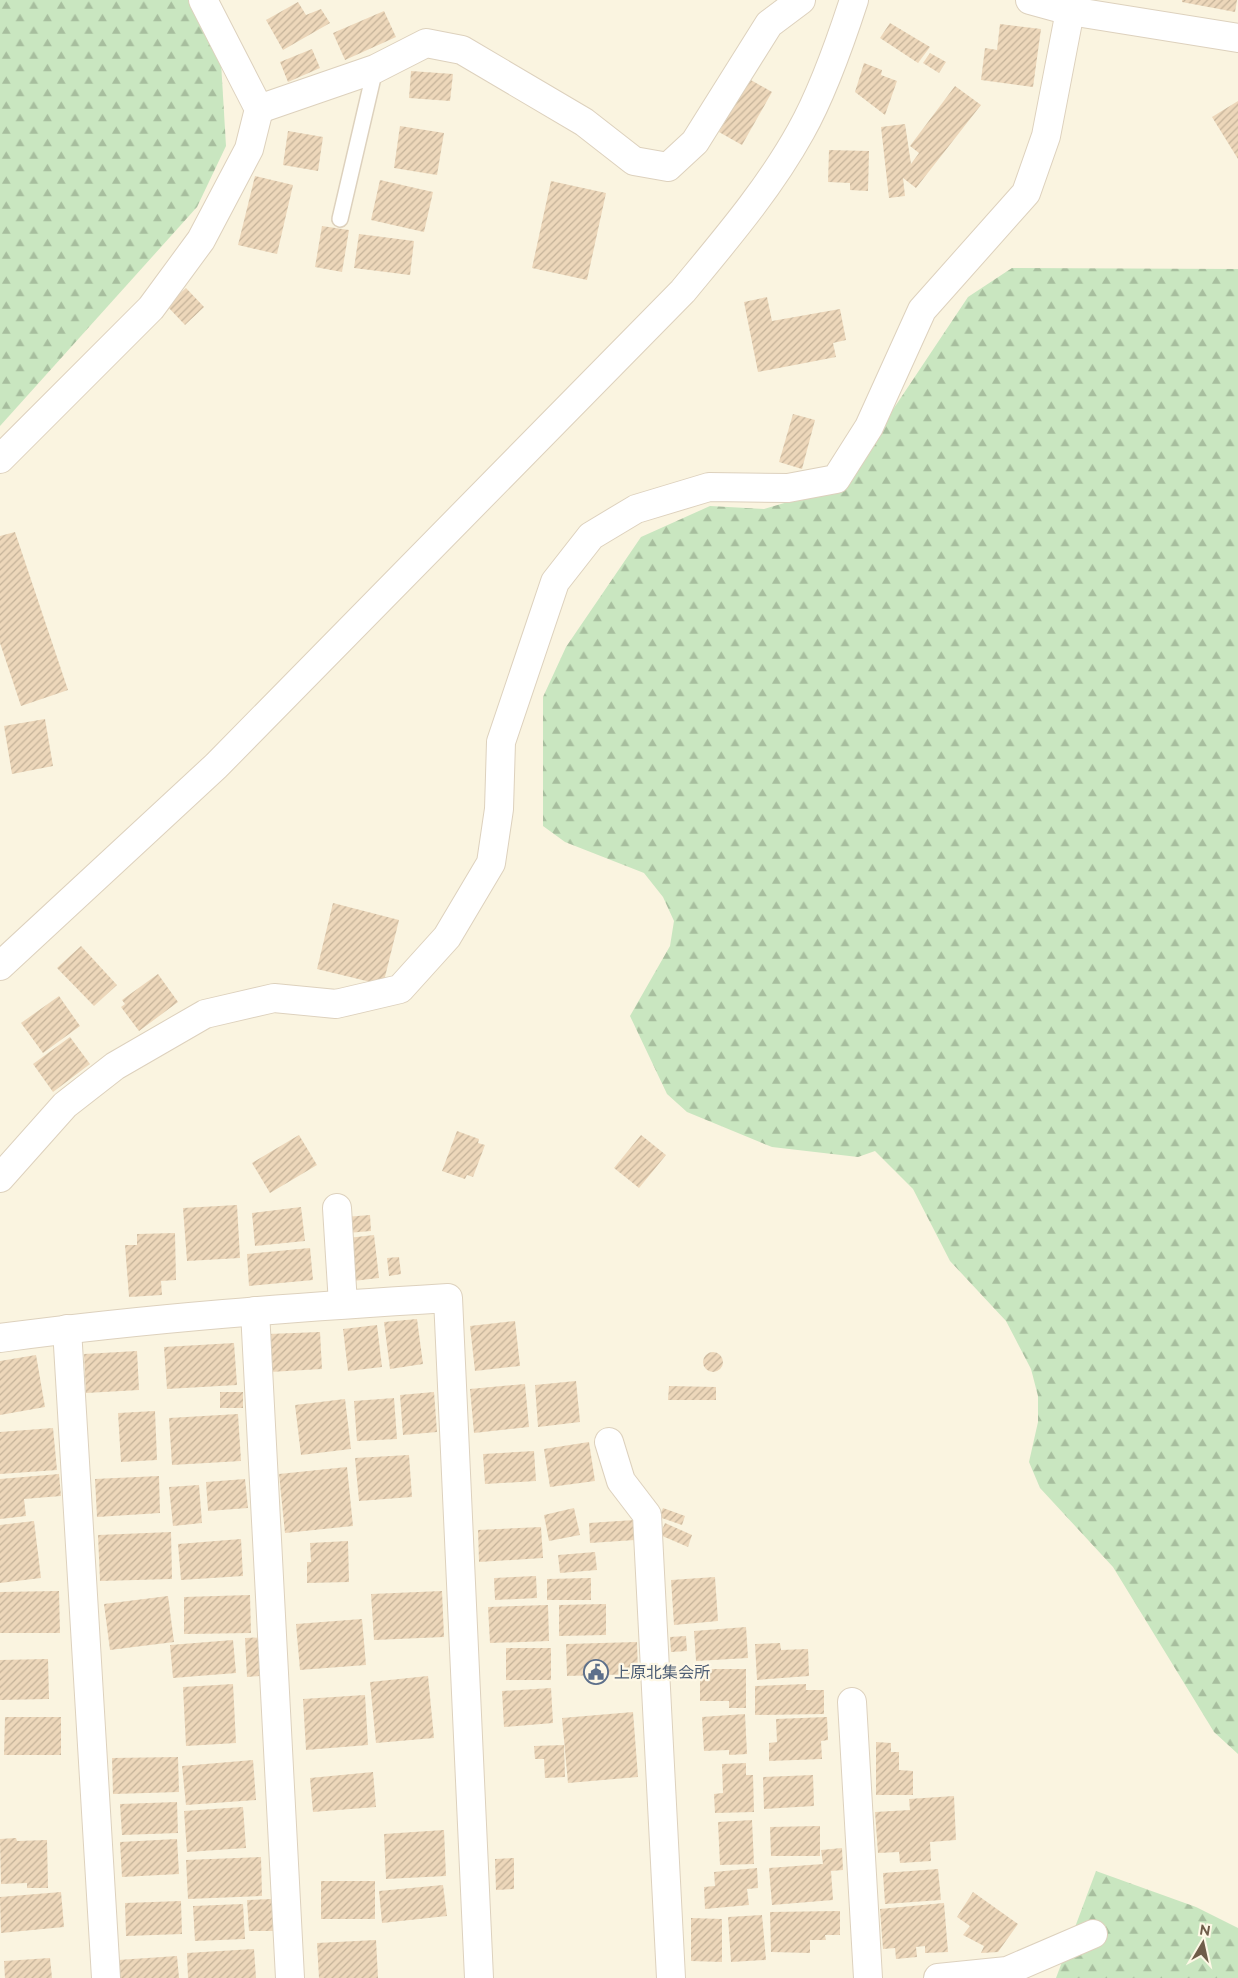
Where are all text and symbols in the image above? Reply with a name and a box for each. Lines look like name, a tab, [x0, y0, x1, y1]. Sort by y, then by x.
public building icon: 上原北集会所	[583, 1659, 609, 1685]
place label: 上原北集会所	[614, 1663, 710, 1682]
north arrow	[1178, 1918, 1228, 1968]
text: N	[1199, 1921, 1212, 1939]

